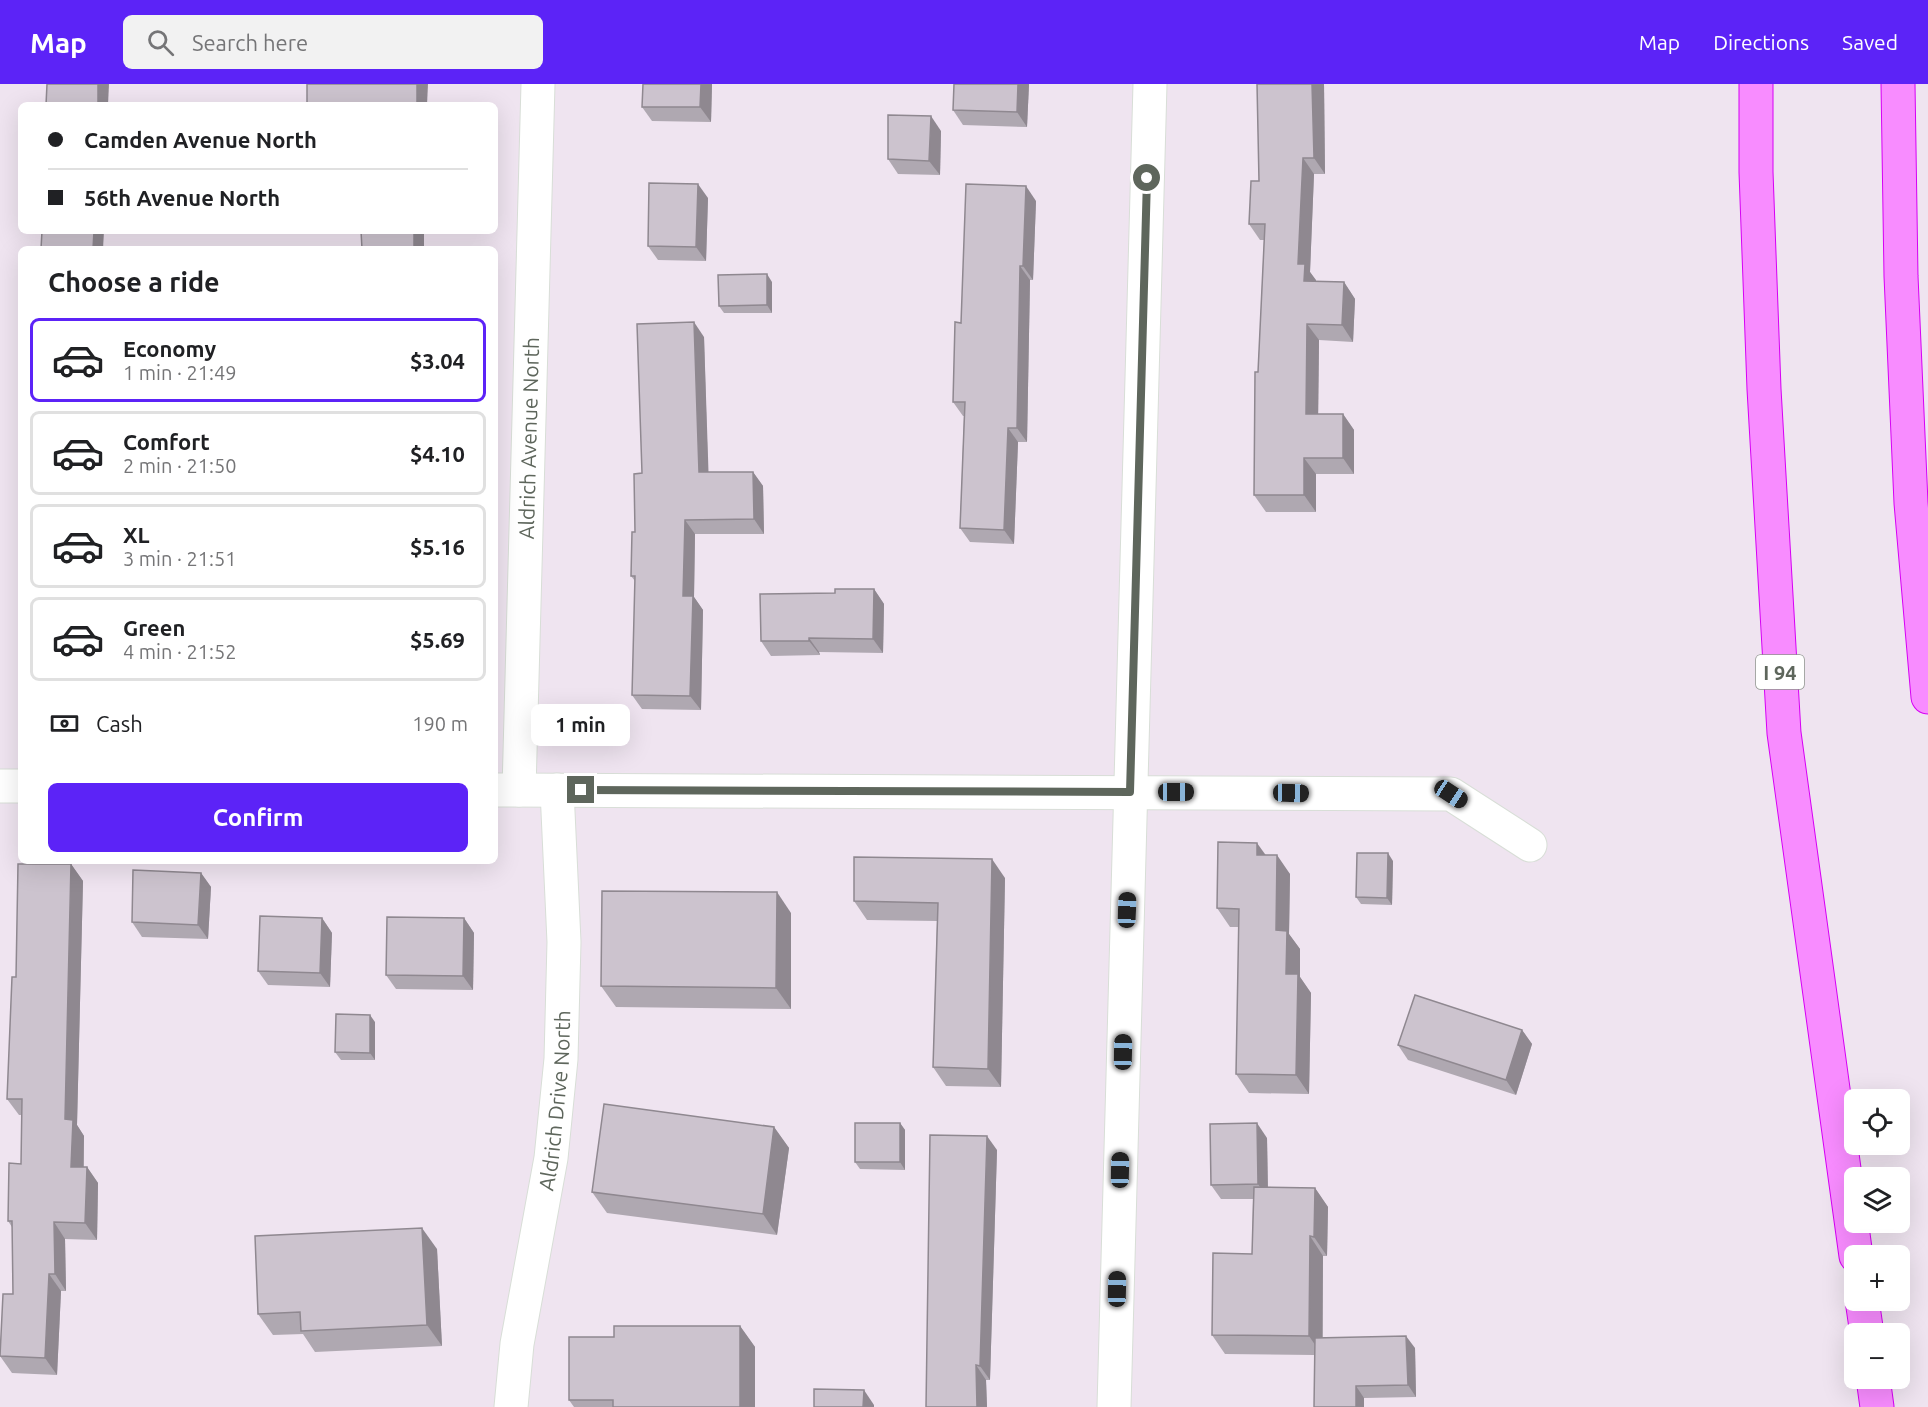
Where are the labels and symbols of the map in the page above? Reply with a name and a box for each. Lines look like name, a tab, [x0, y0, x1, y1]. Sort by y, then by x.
route start	[1133, 164, 1160, 191]
street label: Aldrich Avenue North	[514, 337, 543, 540]
road number: I 94	[1756, 655, 1804, 689]
callout: 1 min	[532, 703, 630, 745]
route end	[567, 776, 594, 803]
car	[1431, 777, 1471, 811]
car	[1158, 783, 1194, 801]
car	[1273, 784, 1309, 802]
car	[1117, 892, 1137, 928]
street label: Aldrich Drive North	[533, 1010, 574, 1193]
car	[1114, 1034, 1132, 1070]
car	[1111, 1152, 1129, 1188]
car	[1108, 1271, 1126, 1307]

